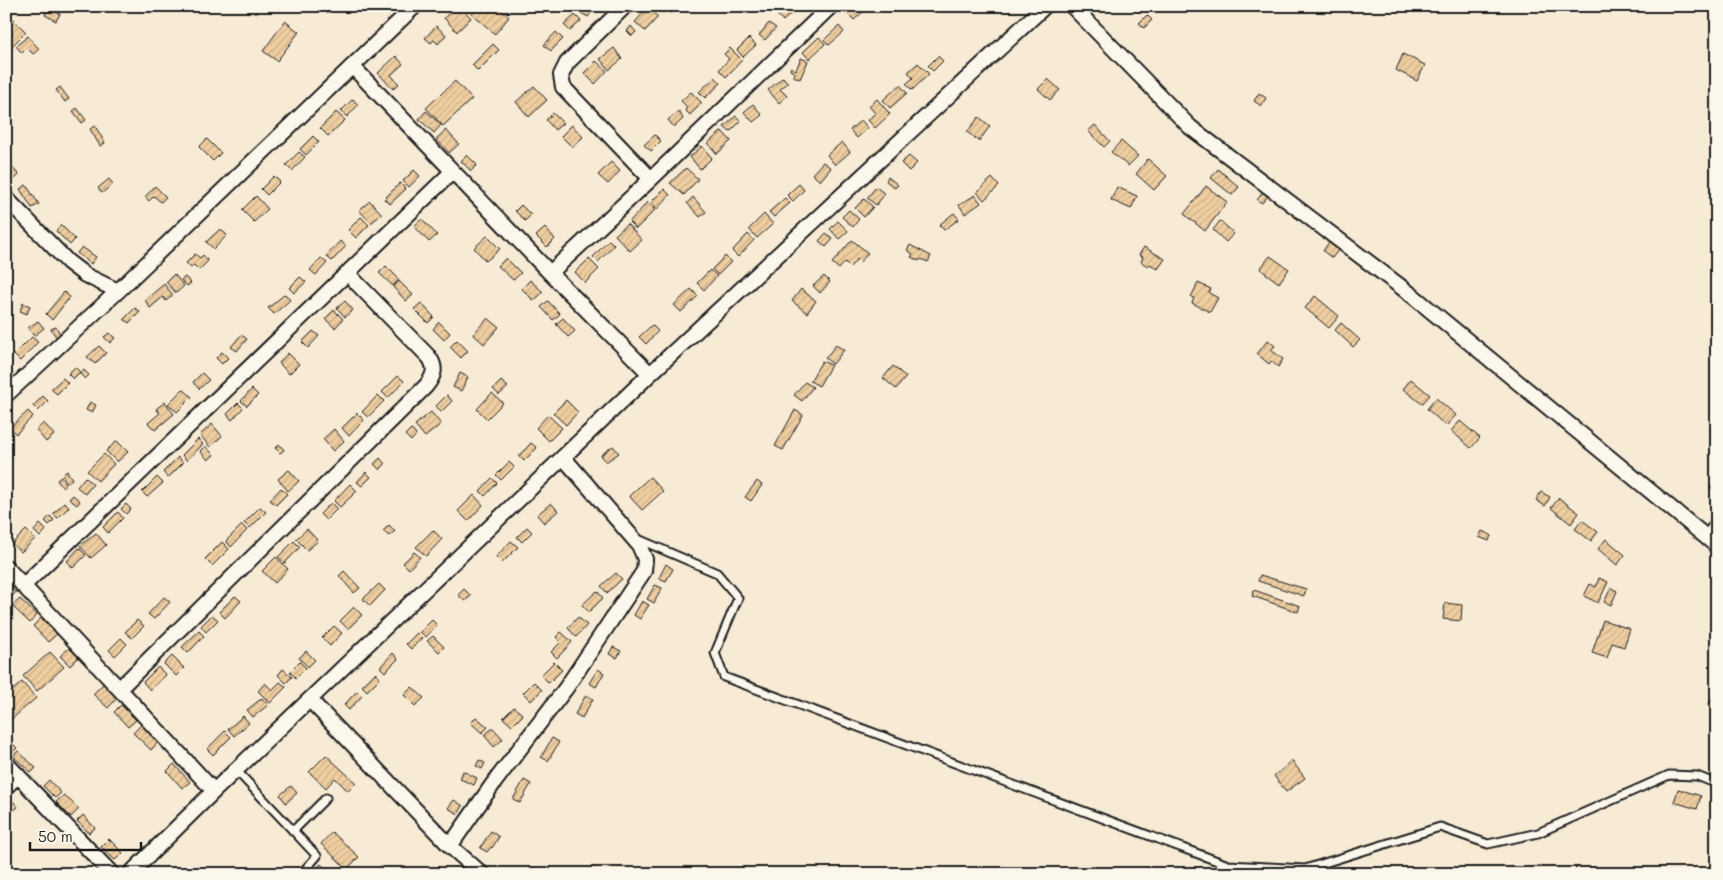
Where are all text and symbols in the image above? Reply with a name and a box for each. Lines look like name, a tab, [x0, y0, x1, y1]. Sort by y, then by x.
scale bar	[30, 820, 141, 852]
text: 50 m	[38, 826, 73, 846]

